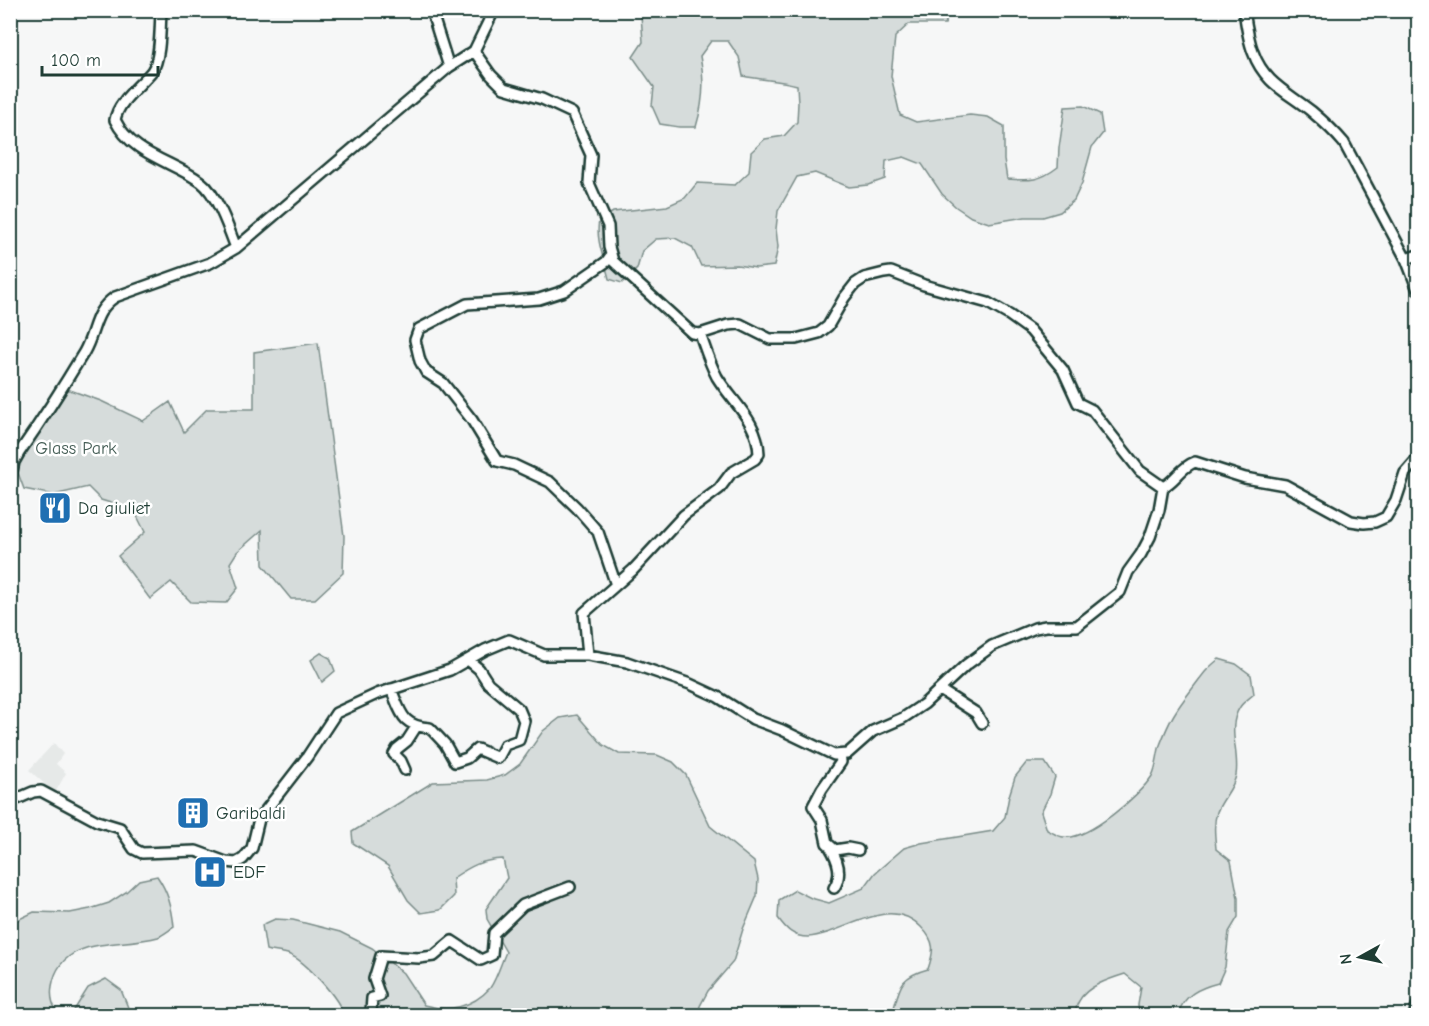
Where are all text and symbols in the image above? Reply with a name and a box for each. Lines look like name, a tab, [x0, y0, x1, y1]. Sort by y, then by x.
scale bar	[42, 39, 158, 77]
text: 100 m	[51, 50, 101, 71]
park label: Glass Park	[35, 438, 117, 459]
restaurant icon: Da giuliet	[37, 490, 73, 526]
place label: Da giuliet	[78, 498, 150, 519]
building icon: Garibaldi	[175, 795, 211, 831]
place label: Garibaldi	[216, 803, 286, 824]
hospital icon: EDF	[192, 854, 228, 890]
place label: EDF	[233, 862, 266, 883]
north arrow	[1330, 927, 1390, 987]
text: N	[1336, 953, 1356, 965]

